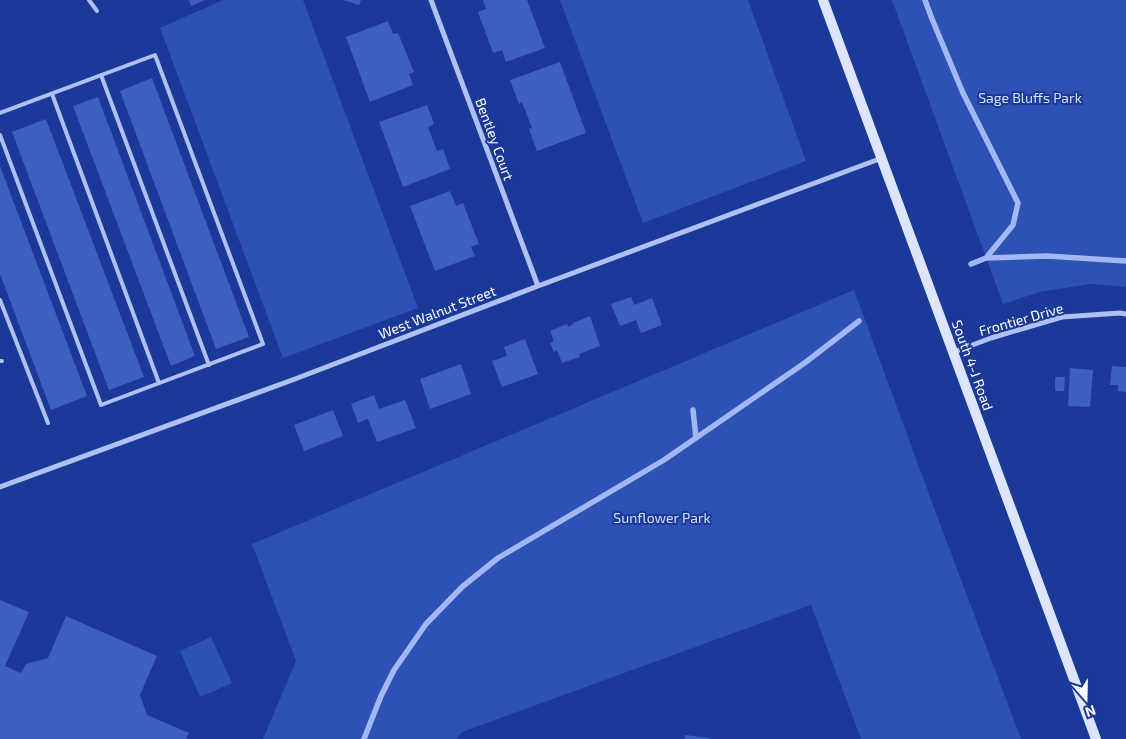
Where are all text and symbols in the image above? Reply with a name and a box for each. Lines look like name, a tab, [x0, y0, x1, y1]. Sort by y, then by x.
park label: Sage Bluffs Park	[978, 89, 1082, 106]
street label: Bentley Court	[472, 96, 518, 182]
street label: West Walnut Street	[376, 282, 498, 342]
street label: Frontier Drive	[977, 299, 1065, 339]
street label: South 4-J Road	[949, 318, 997, 412]
park label: Sunflower Park	[613, 509, 711, 526]
north arrow	[1061, 674, 1111, 724]
text: N	[1083, 702, 1098, 721]

